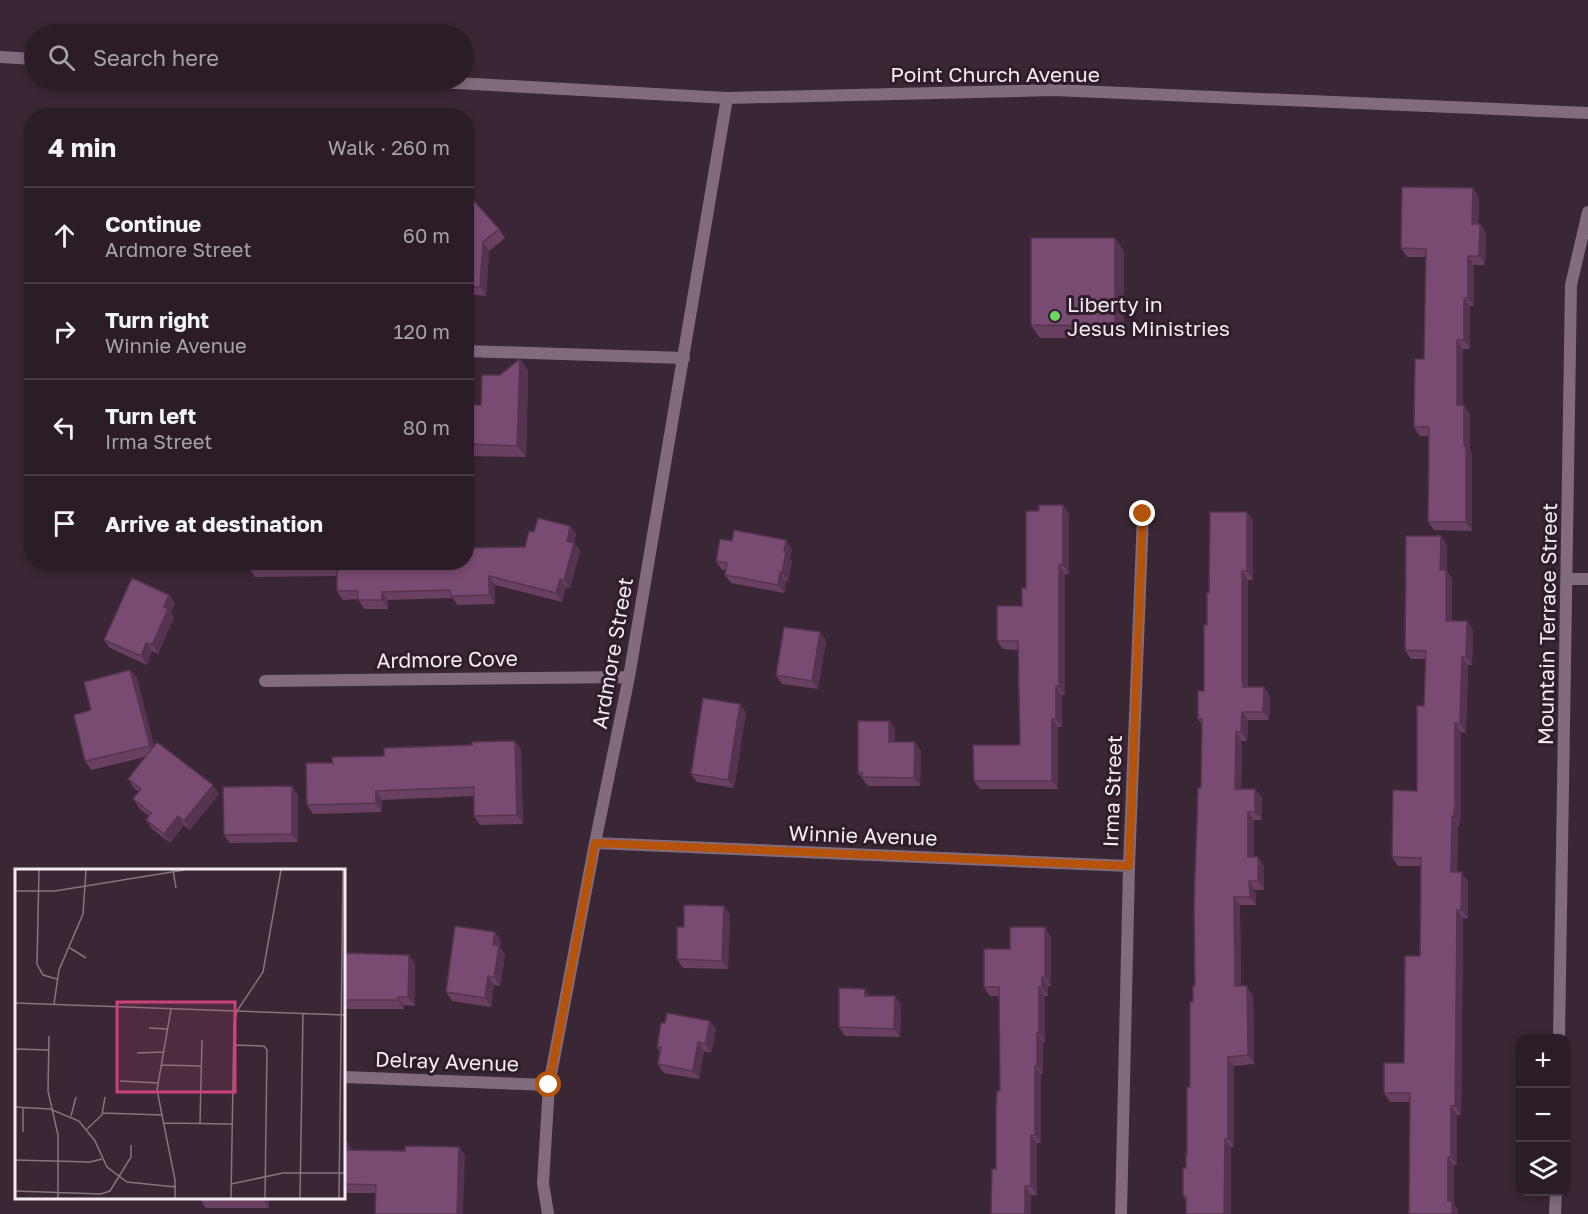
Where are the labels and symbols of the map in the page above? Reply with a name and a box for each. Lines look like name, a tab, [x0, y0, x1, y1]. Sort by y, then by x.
street label: Point Church Avenue	[890, 61, 1100, 87]
place label: Liberty in Jesus Ministries	[1067, 291, 1230, 341]
marker: Liberty in Jesus Ministries	[1048, 309, 1062, 323]
route end	[1129, 500, 1155, 526]
street label: Mountain Terrace Street	[1532, 503, 1562, 745]
street label: Ardmore Street	[586, 575, 638, 731]
street label: Ardmore Cove	[376, 645, 518, 673]
street label: Irma Street	[1097, 734, 1127, 848]
street label: Winnie Avenue	[788, 819, 938, 851]
inset map	[15, 869, 345, 1199]
street label: Delray Avenue	[375, 1045, 519, 1077]
route start	[535, 1071, 561, 1097]

